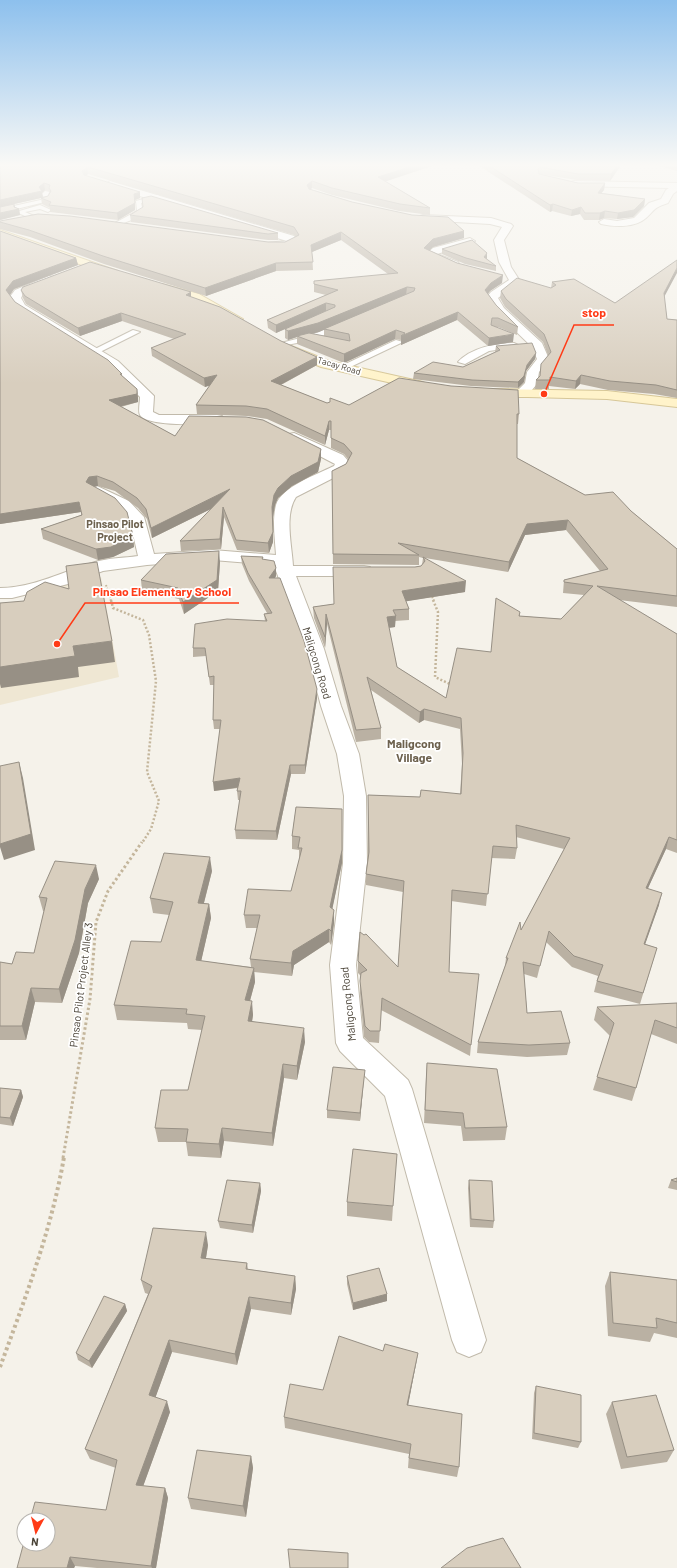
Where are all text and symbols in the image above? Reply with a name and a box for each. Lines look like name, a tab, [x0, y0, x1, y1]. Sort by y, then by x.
callout: stop	[574, 301, 614, 325]
text: stop	[582, 305, 606, 319]
street label: Tacay Road	[316, 354, 362, 377]
district label: Pinsao Pilot Project	[86, 517, 144, 543]
callout: Pinsao Elementary School	[85, 579, 239, 603]
text: Pinsao Elementary School	[93, 584, 231, 598]
street label: Maligcong Road	[300, 625, 335, 700]
district label: Maligcong Village	[387, 736, 441, 764]
street label: Pinsao Pilot Project Alley 3	[66, 922, 95, 1048]
street label: Maligcong Road	[337, 966, 358, 1042]
north arrow	[16, 1512, 56, 1552]
text: N	[30, 1536, 39, 1549]

